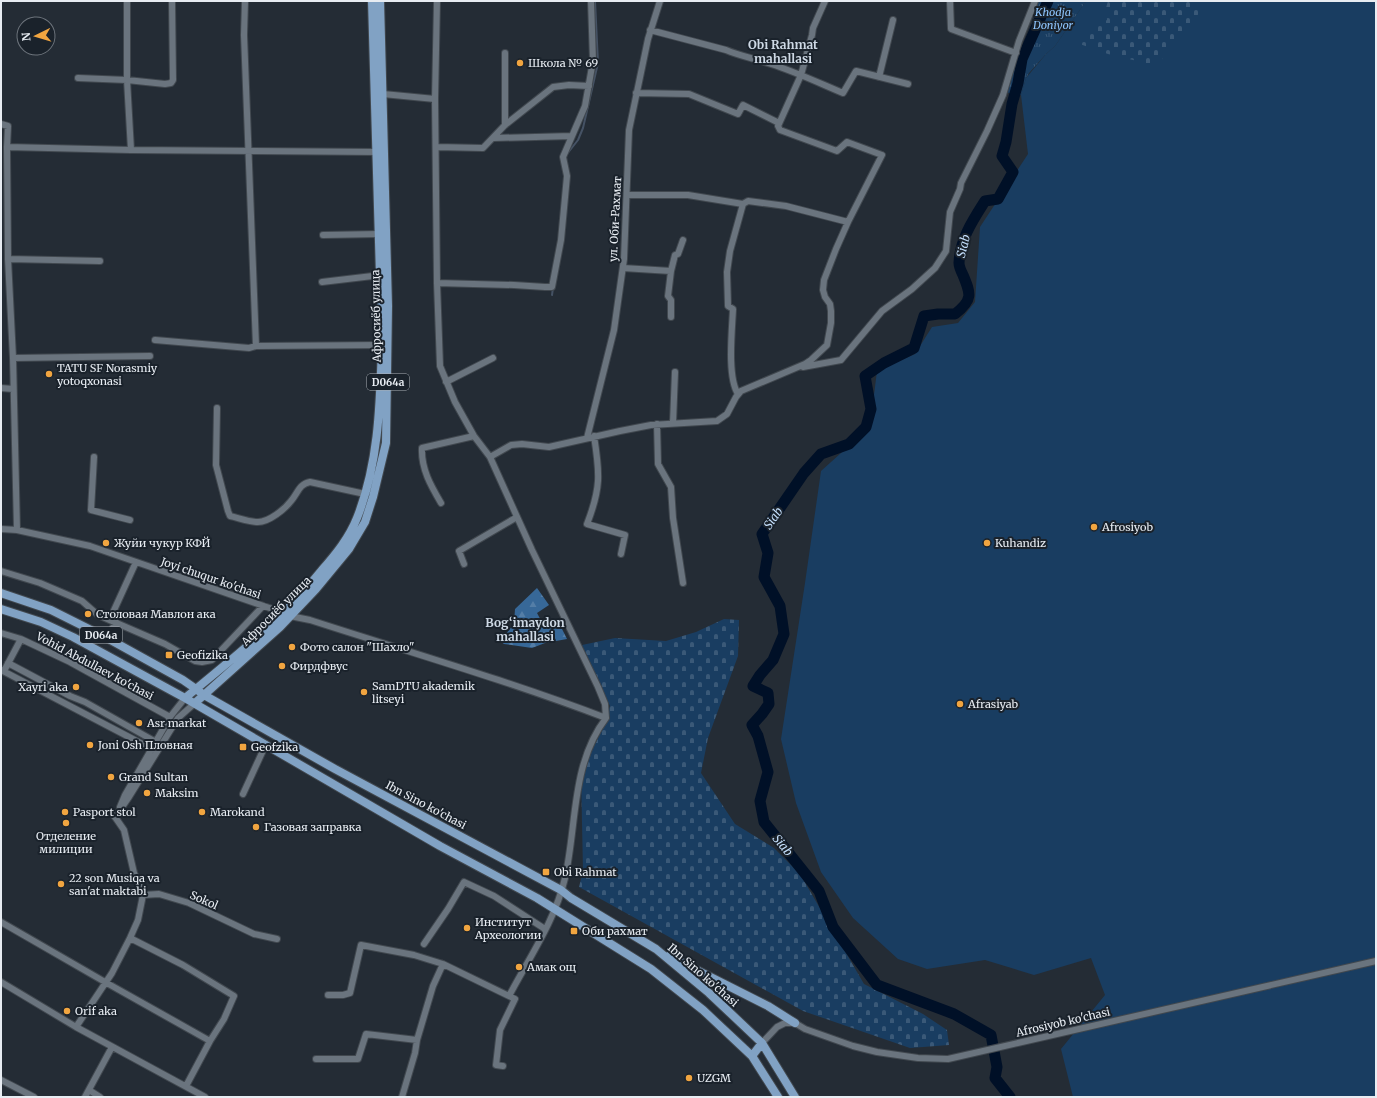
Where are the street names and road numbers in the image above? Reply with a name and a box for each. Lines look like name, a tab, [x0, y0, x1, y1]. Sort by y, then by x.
street label: ул. Оби-Рахмат	[606, 175, 624, 262]
street label: Афросиёб улица	[368, 269, 384, 363]
road number: D064a	[367, 374, 409, 390]
street label: Joyi chuqur ko'chasi	[158, 554, 263, 602]
street label: Афросиёб улица	[238, 573, 314, 649]
road number: D064a	[80, 627, 122, 643]
street label: Vohid Abdullaev ko'chasi	[33, 629, 156, 703]
street label: Ibn Sino ko'chasi	[383, 778, 469, 832]
street label: Sokol	[188, 888, 221, 913]
street label: Ibn Sino ko'chasi	[665, 940, 742, 1010]
street label: Afrosiyob ko'chasi	[1014, 1004, 1112, 1040]

